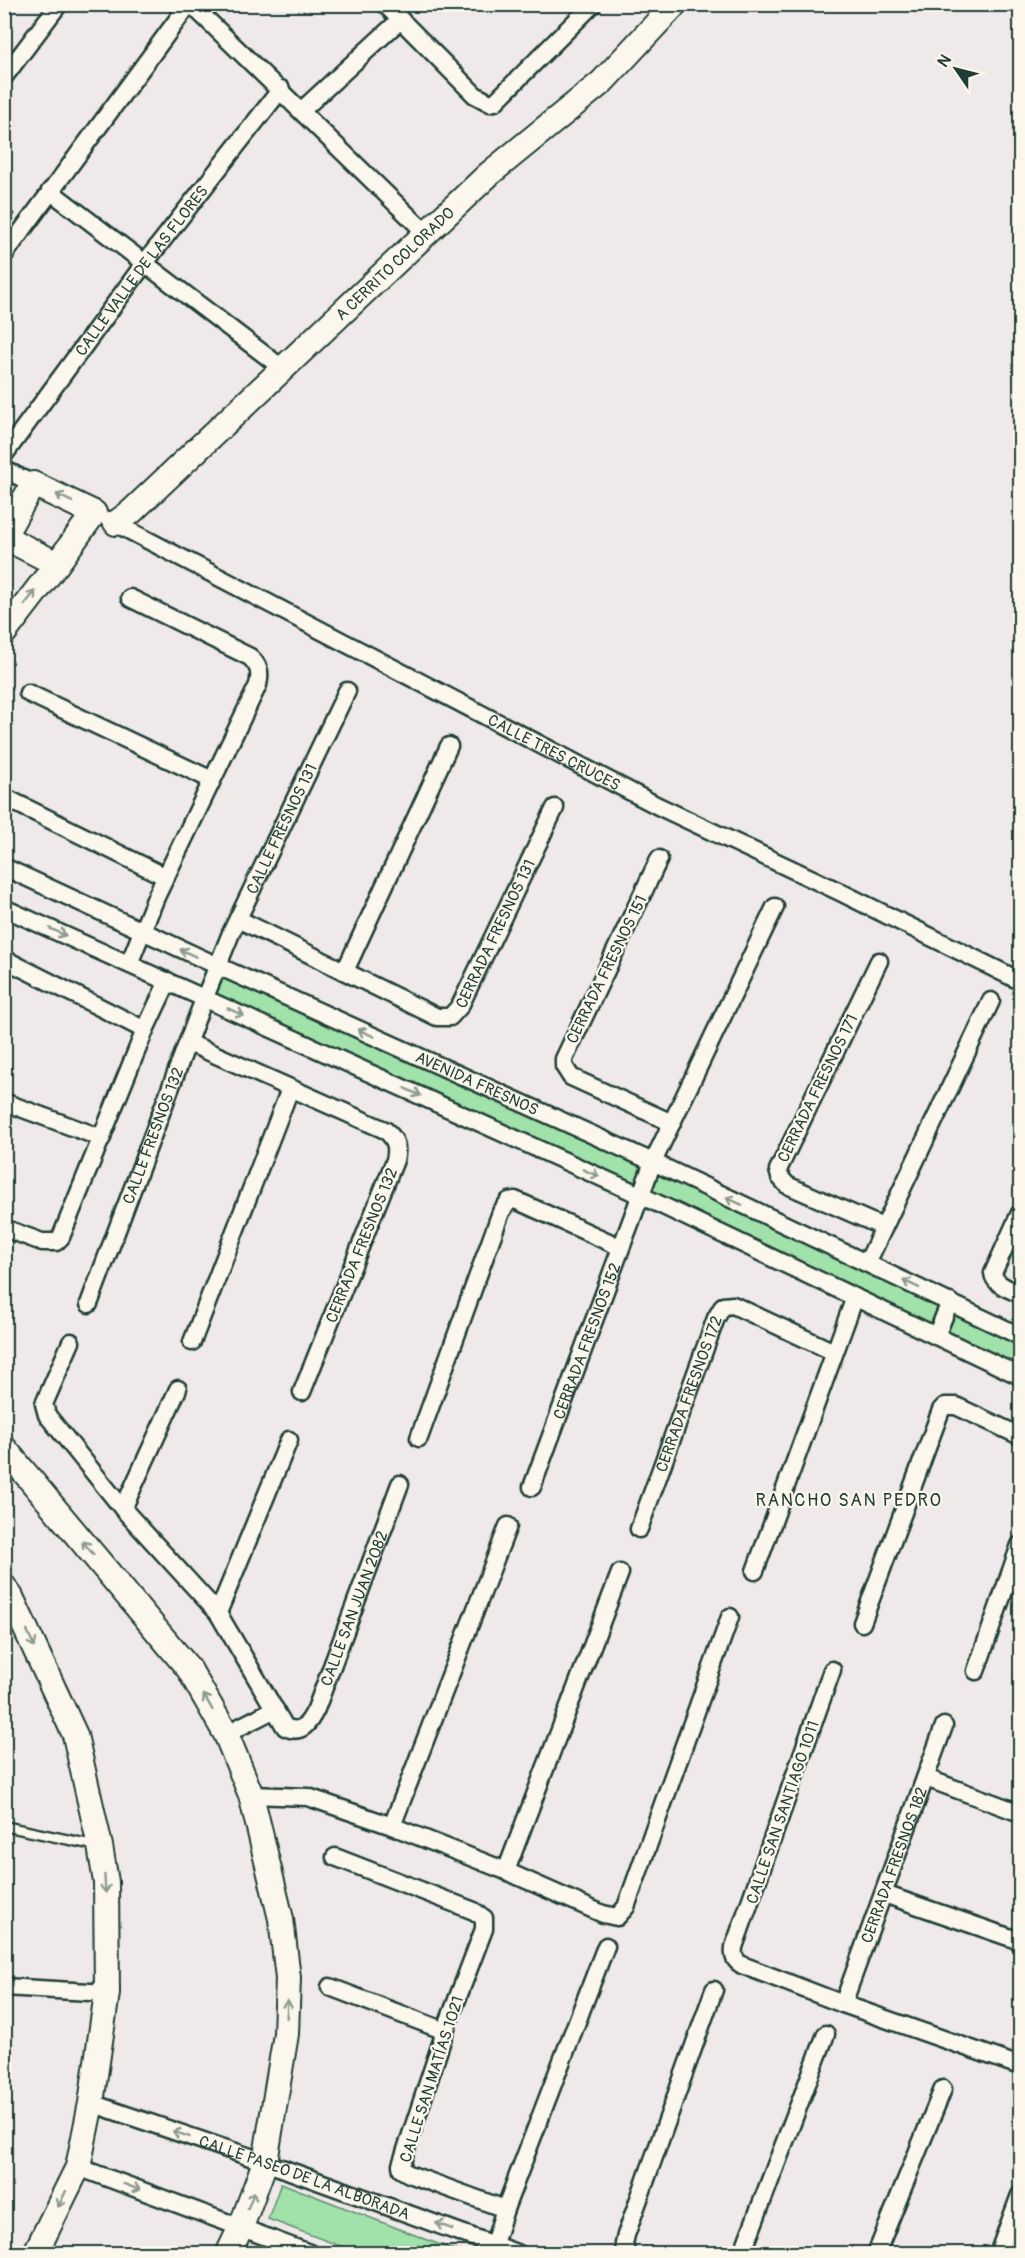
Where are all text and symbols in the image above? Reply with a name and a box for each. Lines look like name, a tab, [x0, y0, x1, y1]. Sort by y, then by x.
north arrow	[926, 39, 986, 99]
text: N	[933, 51, 956, 71]
street label: CALLE VALLE DE LAS FLORES	[71, 182, 213, 360]
street label: A CERRITO COLORADO	[332, 203, 459, 325]
one-way arrow	[55, 492, 73, 504]
one-way arrow	[24, 590, 37, 606]
street label: CALLE TRES CRUCES	[484, 710, 623, 796]
street label: CALLE FRESNOS 131	[242, 761, 322, 897]
street label: CERRADA FRESNOS 131	[451, 856, 540, 1012]
street label: CERRADA FRESNOS 151	[562, 892, 652, 1047]
one-way arrow	[48, 926, 66, 938]
one-way arrow	[179, 946, 197, 958]
one-way arrow	[226, 1007, 244, 1019]
street label: CERRADA FRESNOS 171	[773, 1011, 862, 1166]
one-way arrow	[357, 1027, 375, 1038]
street label: AVENIDA FRESNOS	[412, 1047, 541, 1120]
street label: CALLE FRESNOS 132	[119, 1065, 188, 1207]
one-way arrow	[404, 1087, 422, 1099]
street label: CERRADA FRESNOS 132	[322, 1165, 402, 1326]
one-way arrow	[581, 1167, 599, 1179]
one-way arrow	[726, 1194, 744, 1206]
street label: CERRADA FRESNOS 152	[549, 1260, 626, 1422]
one-way arrow	[902, 1277, 920, 1289]
street label: CERRADA FRESNOS 172	[652, 1313, 727, 1475]
district label: RANCHO SAN PEDRO	[756, 1489, 942, 1512]
street label: CALLE SAN JUAN 2082	[317, 1528, 393, 1689]
one-way arrow	[82, 1541, 95, 1557]
one-way arrow	[25, 1630, 37, 1648]
one-way arrow	[202, 1694, 214, 1711]
street label: CALLE SAN SANTIAGO 1011	[742, 1718, 824, 1907]
street label: CERRADA FRESNOS 182	[857, 1784, 932, 1946]
one-way arrow	[100, 1874, 111, 1894]
street label: CALLE SAN MATÍAS 1021	[396, 1994, 468, 2165]
one-way arrow	[281, 2000, 292, 2020]
one-way arrow	[172, 2127, 191, 2138]
street label: CALLE PASEO DE LA ALBORADA	[196, 2131, 412, 2225]
one-way arrow	[123, 2182, 141, 2193]
one-way arrow	[55, 2190, 67, 2208]
one-way arrow	[247, 2191, 258, 2210]
one-way arrow	[435, 2220, 454, 2231]

